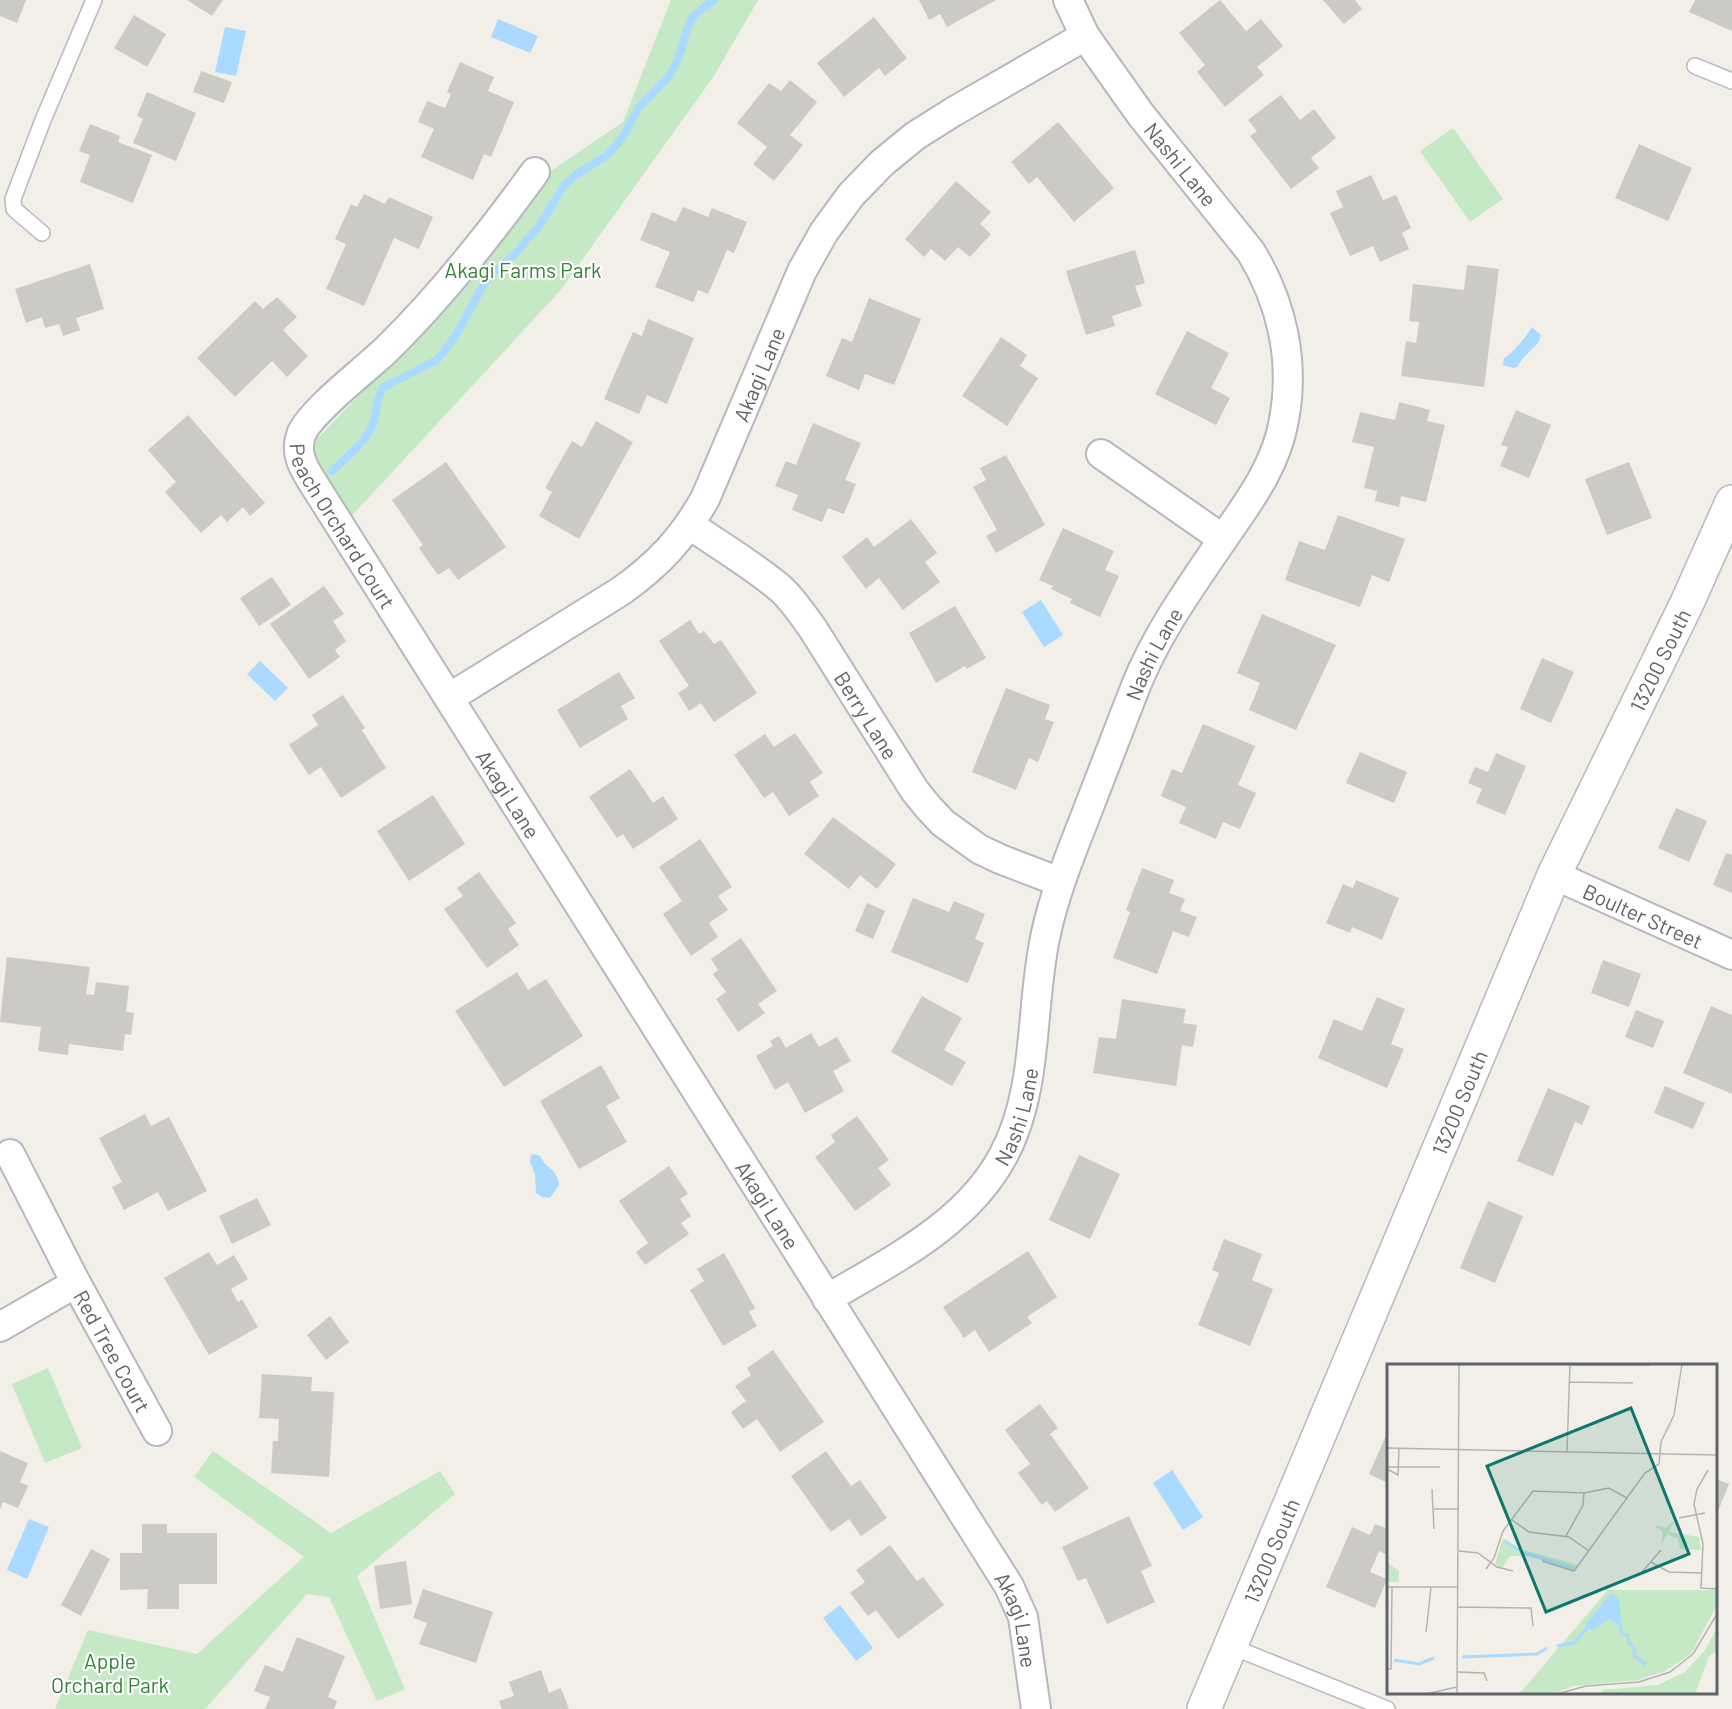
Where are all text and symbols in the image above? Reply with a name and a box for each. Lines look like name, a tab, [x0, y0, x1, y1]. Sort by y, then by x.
street label: Nashi Lane	[1140, 117, 1222, 211]
park label: Akagi Farms Park	[444, 257, 602, 282]
street label: Akagi Lane	[727, 323, 789, 425]
street label: Peach Orchard Court	[286, 443, 401, 613]
street label: Nashi Lane	[1119, 602, 1187, 703]
street label: 13200 South	[1624, 604, 1695, 715]
street label: Berry Lane	[830, 666, 904, 763]
street label: Akagi Lane	[472, 745, 546, 842]
street label: Boulter Street	[1580, 877, 1707, 953]
street label: 13200 South	[1426, 1046, 1492, 1158]
street label: Nashi Lane	[988, 1066, 1042, 1169]
street label: Akagi Lane	[731, 1156, 806, 1253]
street label: Red Tree Court	[69, 1285, 157, 1416]
inset map	[1387, 1364, 1717, 1694]
street label: 13200 South	[1237, 1494, 1304, 1607]
street label: Akagi Lane	[991, 1567, 1042, 1669]
park label: Apple Orchard Park	[51, 1648, 169, 1697]

